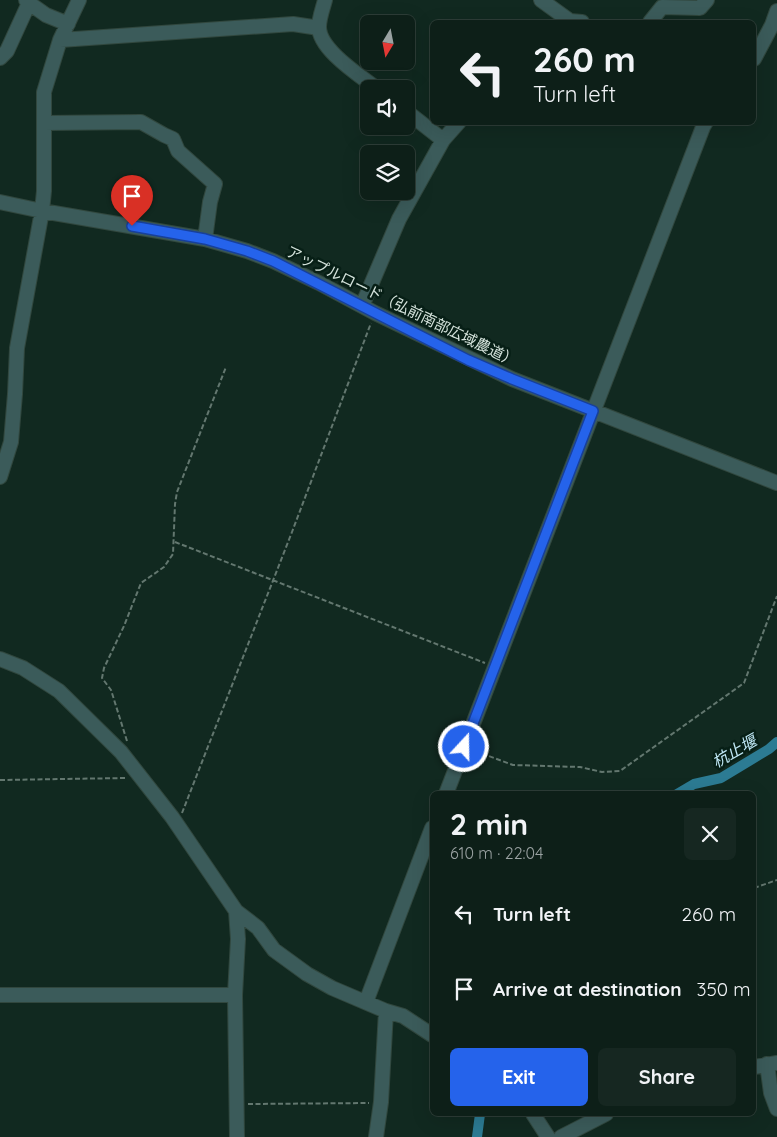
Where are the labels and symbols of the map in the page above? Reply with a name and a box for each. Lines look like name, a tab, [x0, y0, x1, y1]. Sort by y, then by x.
north arrow	[360, 15, 415, 70]
pin	[111, 175, 153, 226]
street label: アップルロード（弘前南部広域農道）	[283, 242, 521, 370]
position arrow	[437, 720, 489, 772]
water label: 杭止堰	[708, 729, 762, 772]

